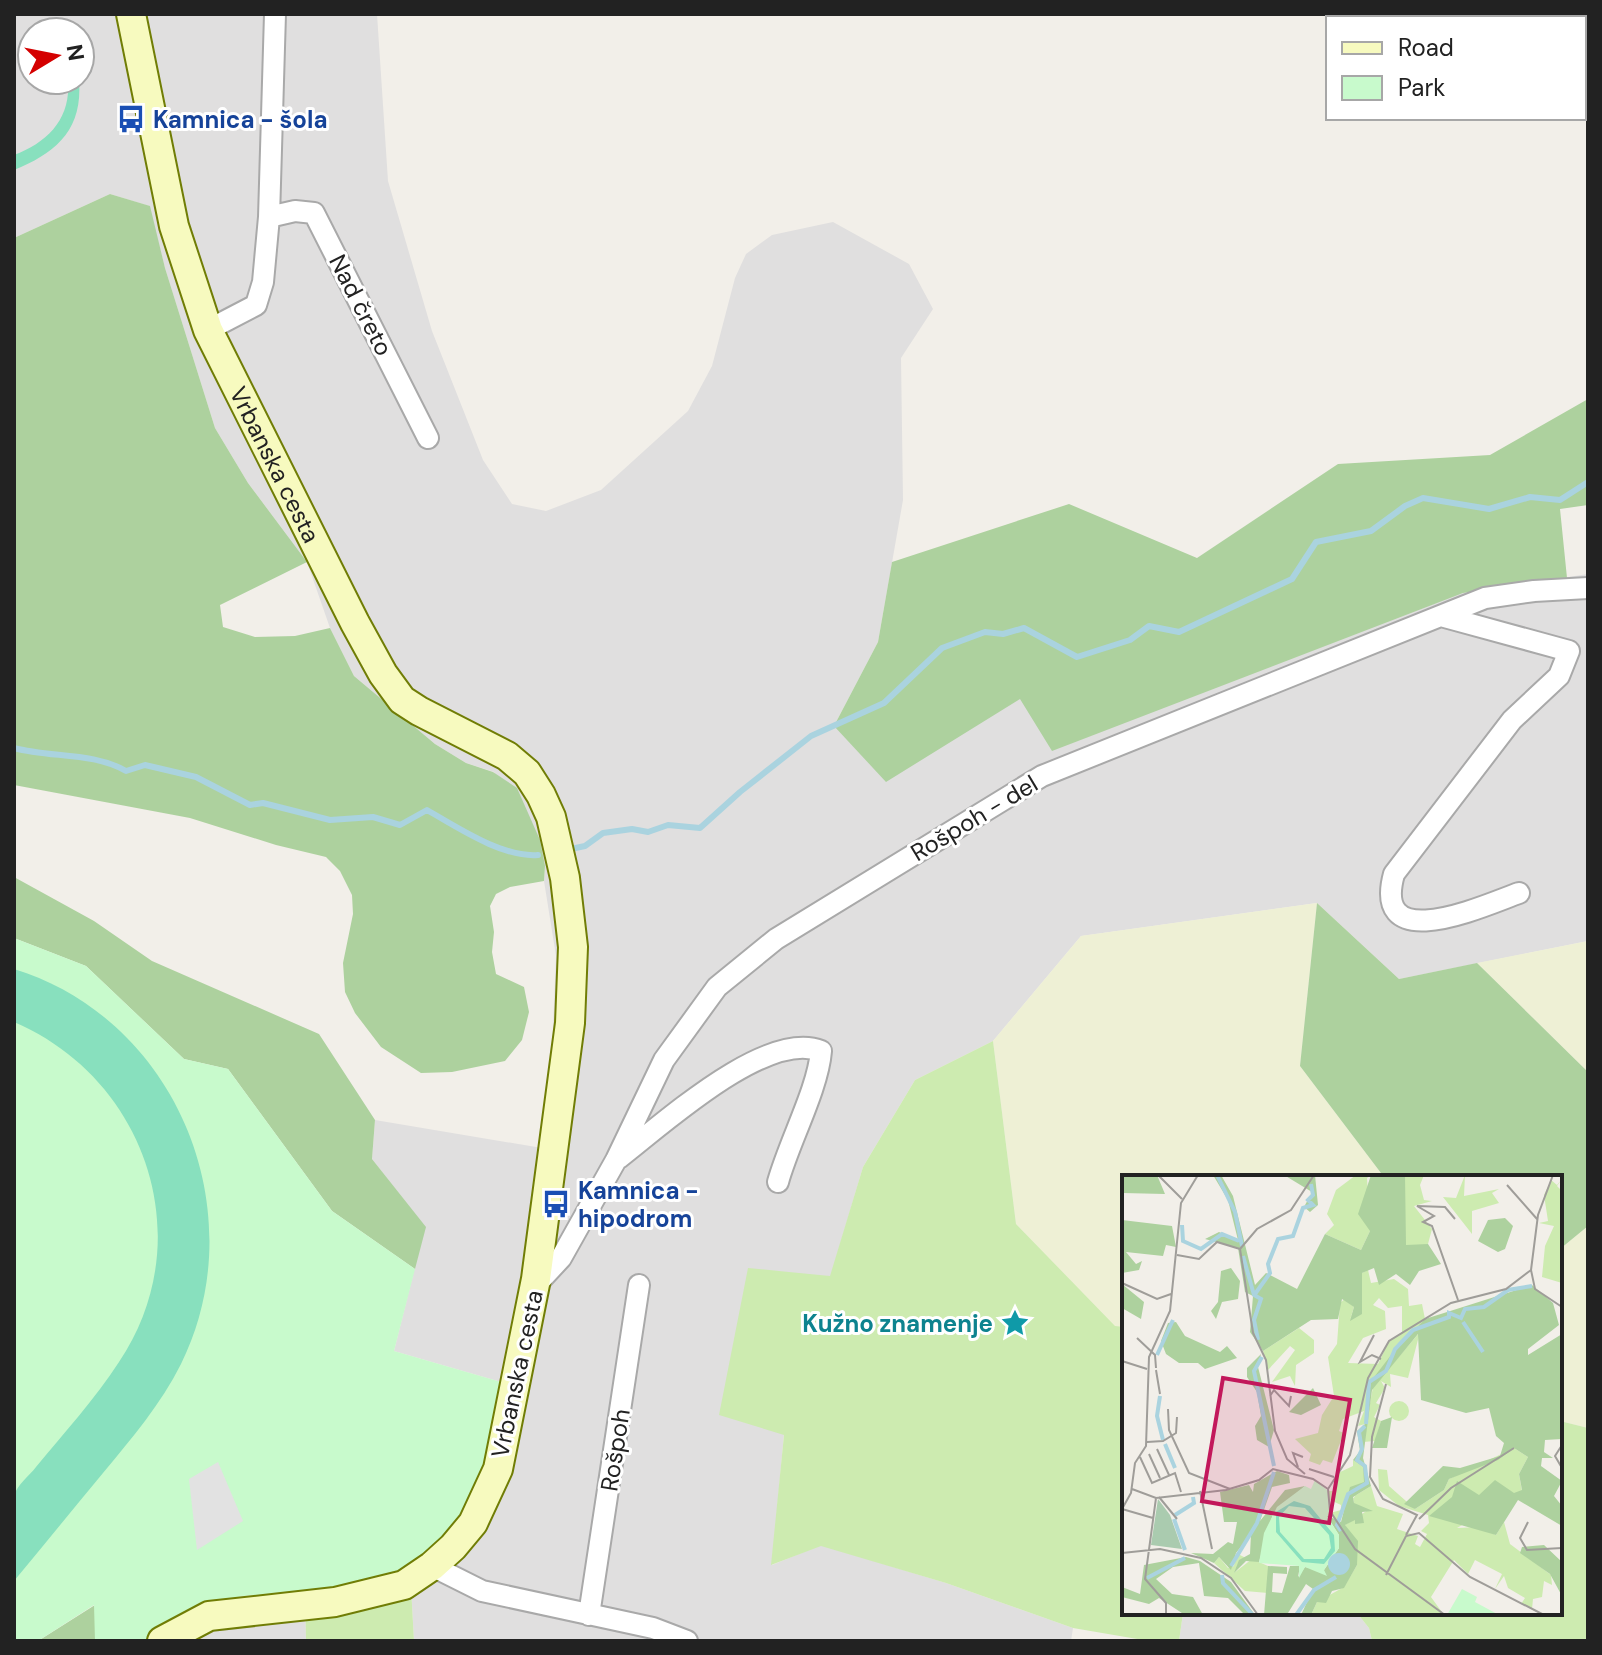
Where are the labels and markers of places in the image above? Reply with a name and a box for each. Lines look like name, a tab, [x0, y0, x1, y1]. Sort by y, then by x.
bus stop icon: Kamnica - šola	[116, 104, 146, 134]
place label: Kamnica - šola	[153, 104, 327, 135]
place label: Kamnica - hipodrom	[578, 1175, 699, 1234]
bus stop icon: Kamnica - hipodrom	[541, 1189, 571, 1219]
place label: Kužno znamenje	[802, 1308, 993, 1339]
place icon: Kužno znamenje	[1000, 1308, 1030, 1338]

